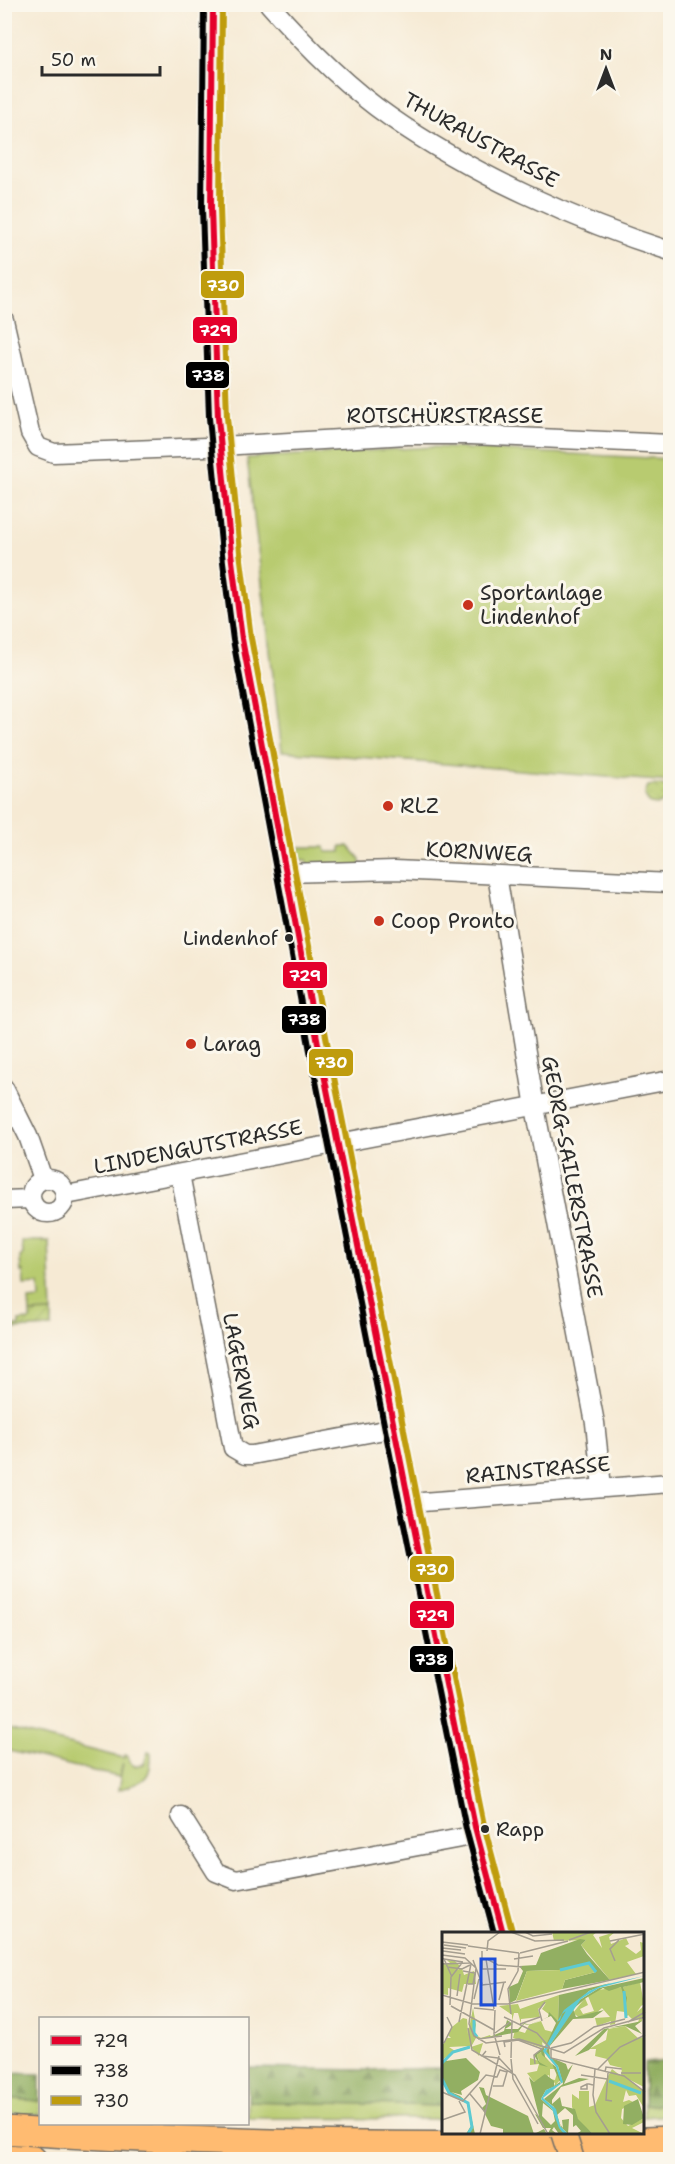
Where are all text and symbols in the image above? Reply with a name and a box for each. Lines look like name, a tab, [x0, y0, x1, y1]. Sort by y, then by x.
scale bar	[42, 39, 160, 77]
north arrow	[576, 39, 636, 99]
text: N	[600, 44, 612, 65]
text: 50 m	[51, 48, 96, 72]
street label: THURAUSTRASSE	[398, 86, 564, 194]
line badge: 730	[200, 270, 245, 299]
text: 730	[207, 275, 239, 296]
line badge: 729	[192, 316, 238, 344]
text: 729	[199, 320, 231, 341]
line badge: 738	[185, 361, 230, 389]
text: 738	[192, 365, 224, 386]
street label: ROTSCHÜRSTRASSE	[347, 402, 543, 430]
place label: Sportanlage Lindenhof	[480, 579, 603, 631]
marker: Sportanlage Lindenhof	[461, 598, 475, 612]
place label: RLZ	[400, 792, 439, 820]
marker: RLZ	[381, 799, 395, 813]
street label: KORNWEG	[425, 835, 533, 869]
place label: Coop Pronto	[391, 907, 515, 935]
marker: Coop Pronto	[372, 914, 386, 928]
place label: Lindenhof	[183, 925, 279, 951]
marker: Lindenhof	[283, 932, 295, 944]
line badge: 729	[282, 961, 328, 989]
text: 729	[289, 965, 321, 986]
line badge: 738	[281, 1005, 327, 1034]
text: 738	[288, 1009, 320, 1030]
place label: Larag	[203, 1030, 261, 1058]
marker: Larag	[184, 1037, 198, 1051]
line badge: 730	[308, 1048, 354, 1077]
text: 730	[315, 1052, 347, 1073]
street label: GEORG-SAILERSTRASSE	[535, 1054, 609, 1300]
street label: LINDENGUTSTRASSE	[91, 1113, 305, 1181]
street label: LAGERWEG	[216, 1310, 266, 1432]
street label: RAINSTRASSE	[464, 1450, 612, 1490]
line badge: 730	[409, 1555, 455, 1583]
text: 730	[416, 1559, 448, 1580]
line badge: 729	[409, 1600, 455, 1629]
text: 729	[416, 1605, 448, 1626]
line badge: 738	[409, 1645, 454, 1673]
text: 738	[415, 1649, 447, 1670]
place label: Rapp	[496, 1816, 544, 1842]
marker: Rapp	[479, 1823, 491, 1835]
inset map	[442, 1932, 645, 2134]
legend	[39, 2017, 249, 2125]
text: 729	[93, 2029, 128, 2053]
text: 738	[93, 2059, 129, 2083]
text: 730	[93, 2089, 129, 2113]

